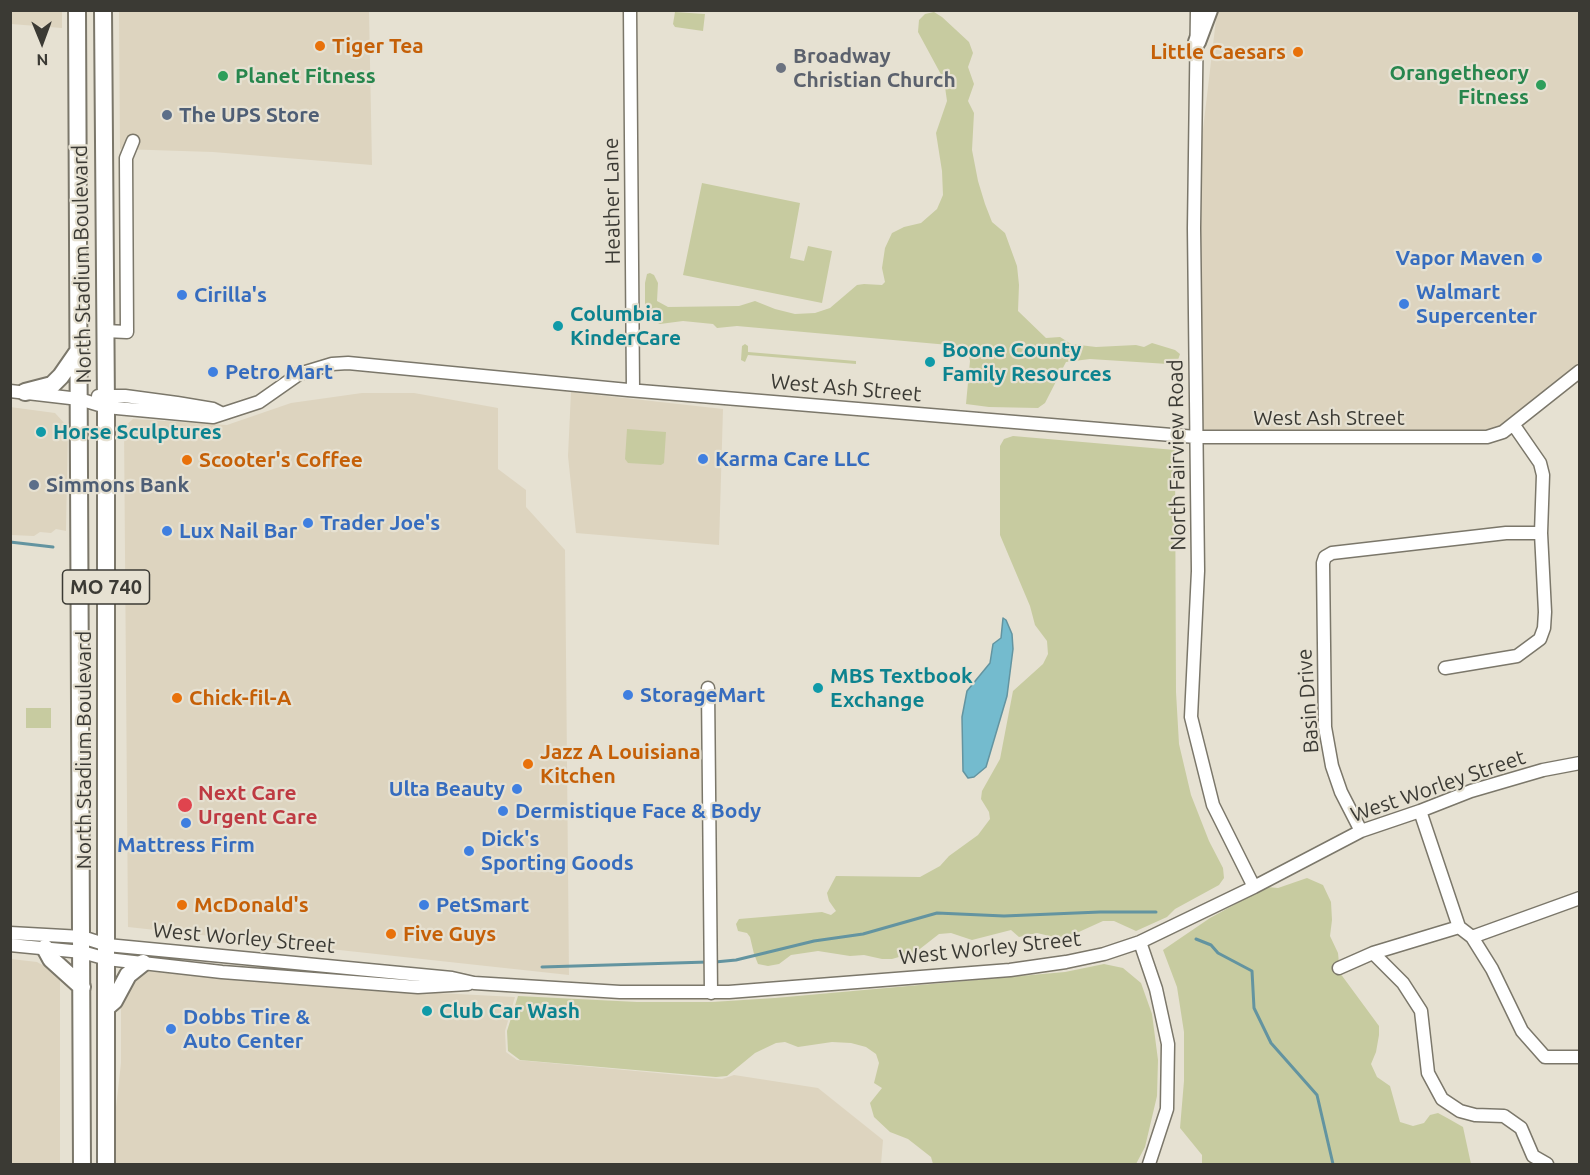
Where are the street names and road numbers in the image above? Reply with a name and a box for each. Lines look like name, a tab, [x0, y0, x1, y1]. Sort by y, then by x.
street label: Heather Lane	[598, 137, 626, 265]
street label: North Stadium Boulevard	[67, 145, 97, 383]
street label: North Fairview Road	[1163, 359, 1191, 551]
street label: West Ash Street	[770, 369, 922, 407]
street label: West Ash Street	[1253, 405, 1405, 431]
road number: MO 740	[63, 570, 150, 604]
street label: North Stadium Boulevard	[71, 631, 97, 869]
street label: Basin Drive	[1292, 648, 1324, 754]
street label: West Worley Street	[1347, 744, 1529, 828]
street label: West Worley Street	[152, 917, 336, 959]
street label: West Worley Street	[898, 926, 1082, 970]

